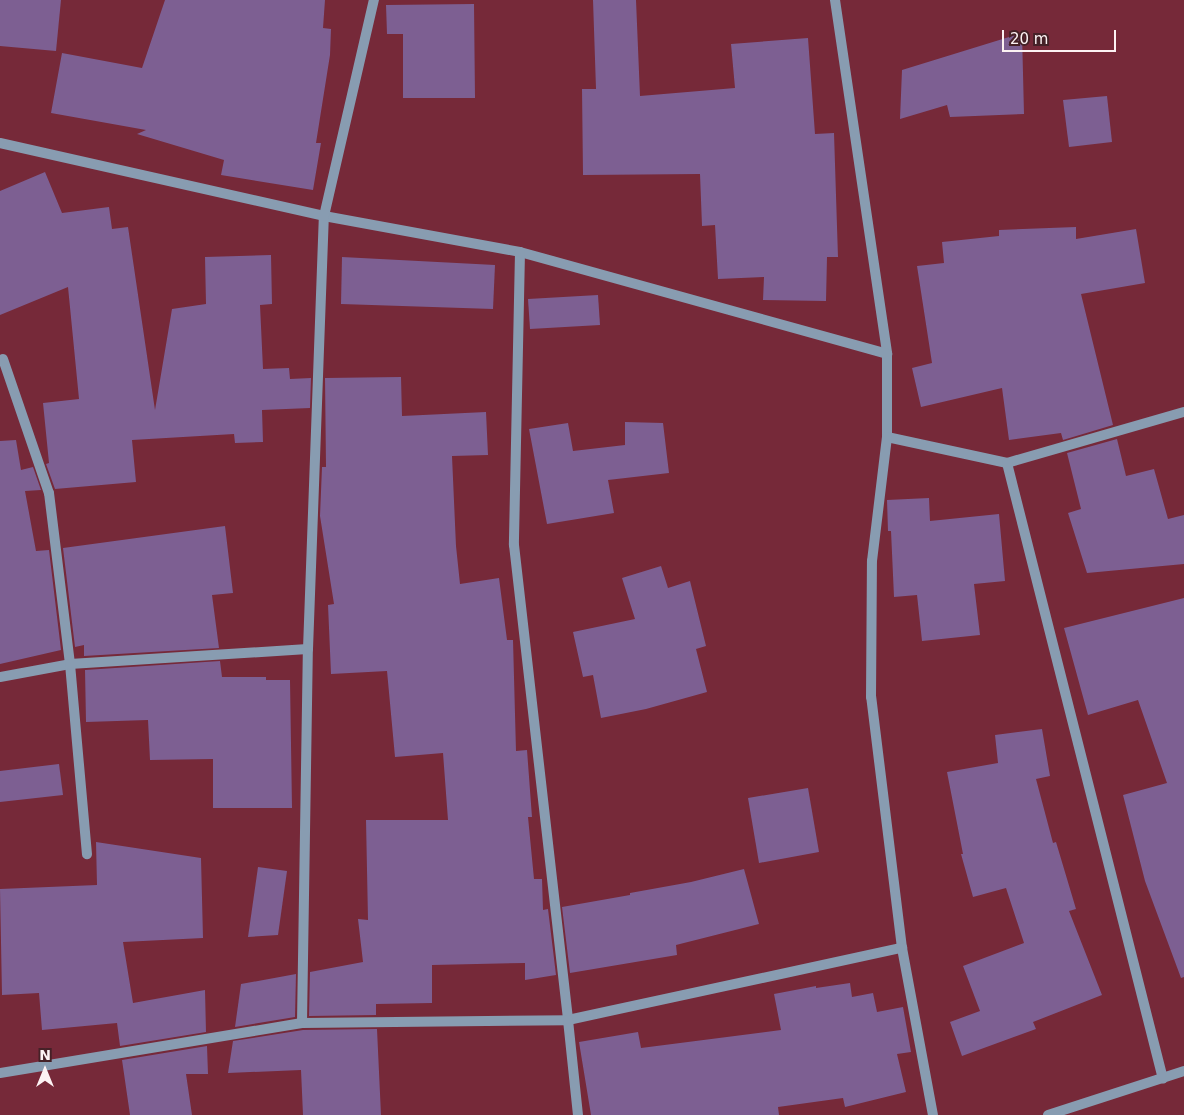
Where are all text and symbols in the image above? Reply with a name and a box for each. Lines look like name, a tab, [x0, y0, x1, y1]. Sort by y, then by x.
scale bar	[1004, 20, 1118, 52]
text: 20 m	[1010, 30, 1048, 48]
north arrow	[20, 1045, 70, 1095]
text: N	[39, 1047, 51, 1063]

